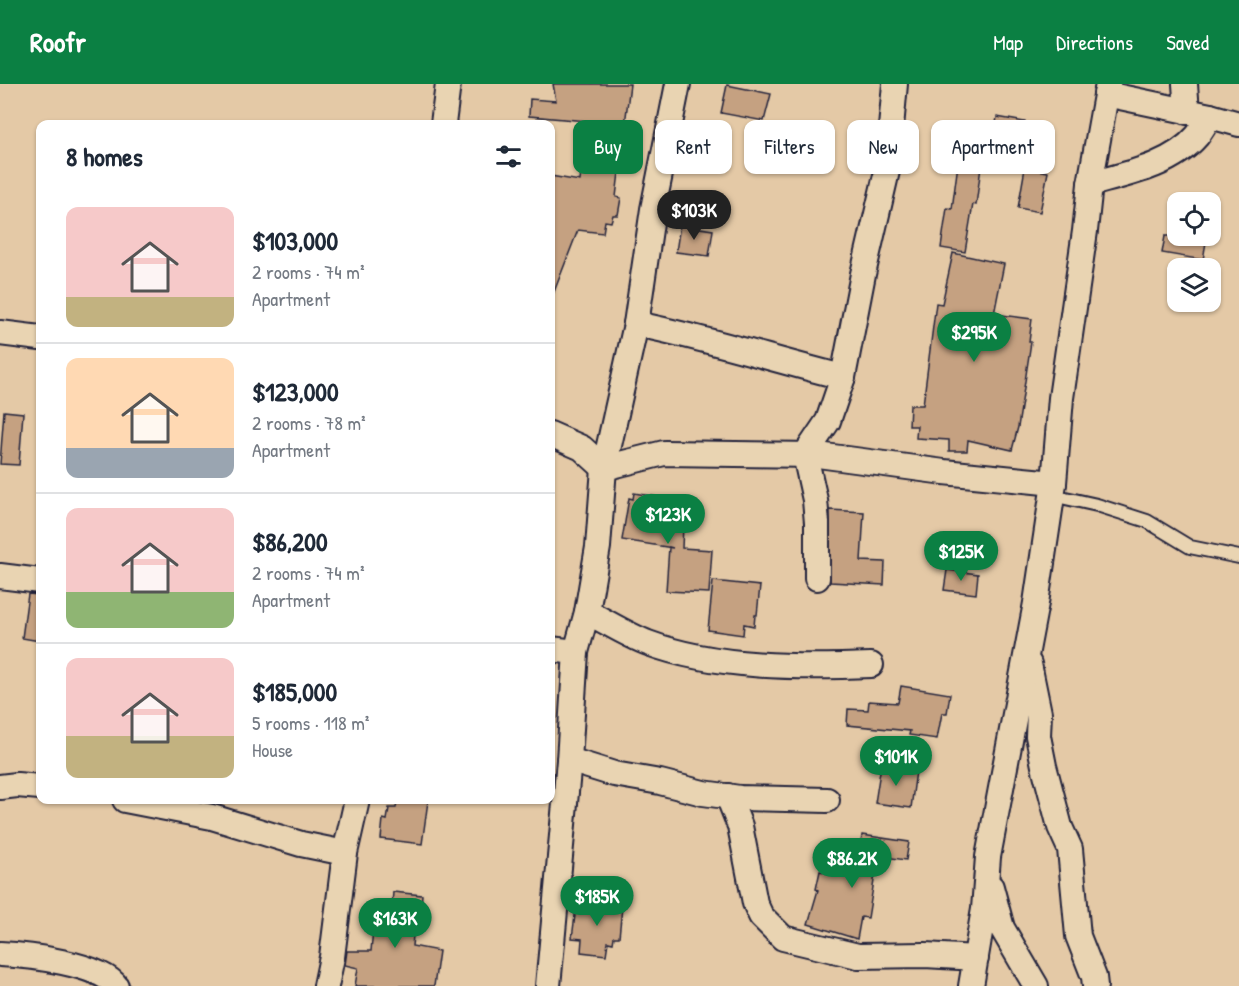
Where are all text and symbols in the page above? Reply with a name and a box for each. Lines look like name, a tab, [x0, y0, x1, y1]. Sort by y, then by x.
text: Roofr	[30, 23, 86, 61]
text: Map	[993, 28, 1023, 57]
text: Directions	[1056, 28, 1133, 57]
text: Saved	[1166, 28, 1209, 57]
chip: Buy	[573, 120, 643, 174]
chip: Rent	[655, 120, 732, 174]
chip: Filters	[744, 120, 835, 174]
chip: New	[847, 120, 919, 174]
chip: Apartment	[931, 120, 1055, 174]
text: 8 homes	[66, 139, 143, 174]
icon: filters	[492, 140, 525, 173]
pin: $103K	[652, 190, 736, 241]
map controls	[1167, 192, 1221, 312]
button: locate	[1167, 192, 1221, 246]
text: $103K	[671, 196, 717, 223]
text: $103,000	[252, 223, 338, 258]
icon: home	[114, 231, 186, 303]
text: 2 rooms · 74 m²	[252, 258, 364, 285]
button: layers	[1167, 258, 1221, 312]
text: Apartment	[252, 285, 330, 312]
pin: $295K	[932, 312, 1016, 363]
text: $295K	[951, 318, 997, 345]
text: $123,000	[252, 374, 339, 409]
icon: home	[114, 382, 186, 454]
text: 2 rooms · 78 m²	[252, 409, 366, 436]
text: Apartment	[252, 436, 330, 463]
pin: $123K	[626, 494, 710, 545]
text: $123K	[645, 500, 691, 527]
text: $86,200	[252, 524, 328, 559]
pin: $125K	[919, 531, 1003, 582]
icon: home	[114, 532, 186, 604]
text: $125K	[938, 537, 984, 564]
text: 2 rooms · 74 m²	[252, 559, 364, 586]
text: Apartment	[252, 586, 330, 613]
text: $185,000	[252, 674, 337, 709]
icon: home	[114, 682, 186, 754]
text: 5 rooms · 118 m²	[252, 709, 369, 736]
text: House	[252, 736, 293, 763]
pin: $101K	[854, 736, 938, 787]
text: $101K	[874, 742, 918, 769]
pin: $86.2K	[803, 838, 901, 889]
text: $86.2K	[827, 844, 877, 871]
pin: $185K	[555, 876, 639, 927]
text: $185K	[575, 882, 619, 909]
pin: $163K	[353, 898, 437, 949]
text: $163K	[373, 904, 417, 931]

